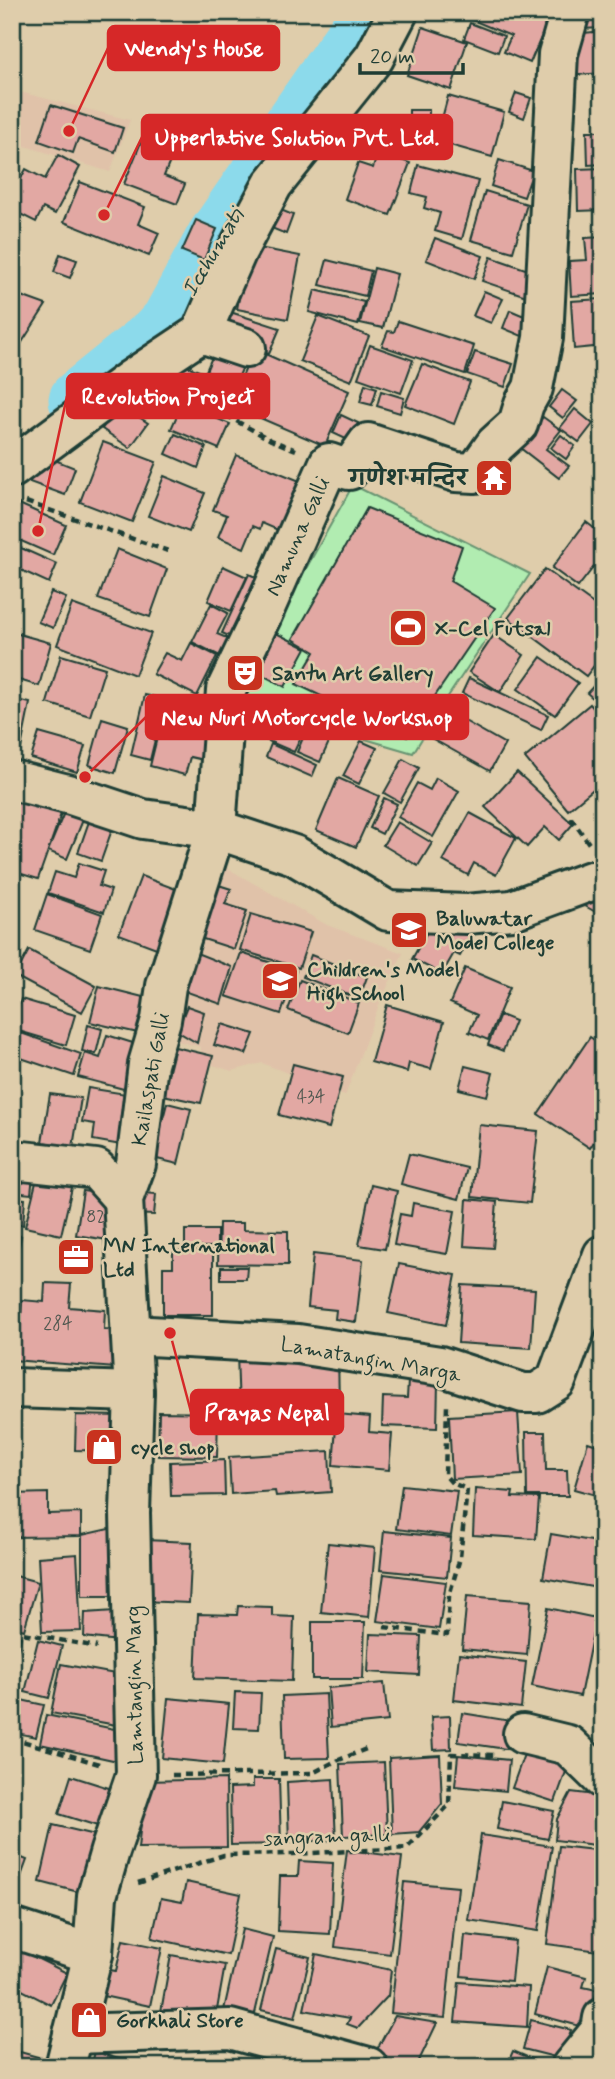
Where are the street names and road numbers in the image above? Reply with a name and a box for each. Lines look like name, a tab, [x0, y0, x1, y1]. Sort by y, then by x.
street label: Namuna Galli	[259, 472, 337, 601]
street label: Kailaspati Galli	[125, 1010, 177, 1148]
street label: Lamatangin Marga	[278, 1330, 464, 1392]
street label: Lamtangin Marg	[120, 1605, 152, 1765]
street label: sangram galli	[263, 1821, 391, 1854]

